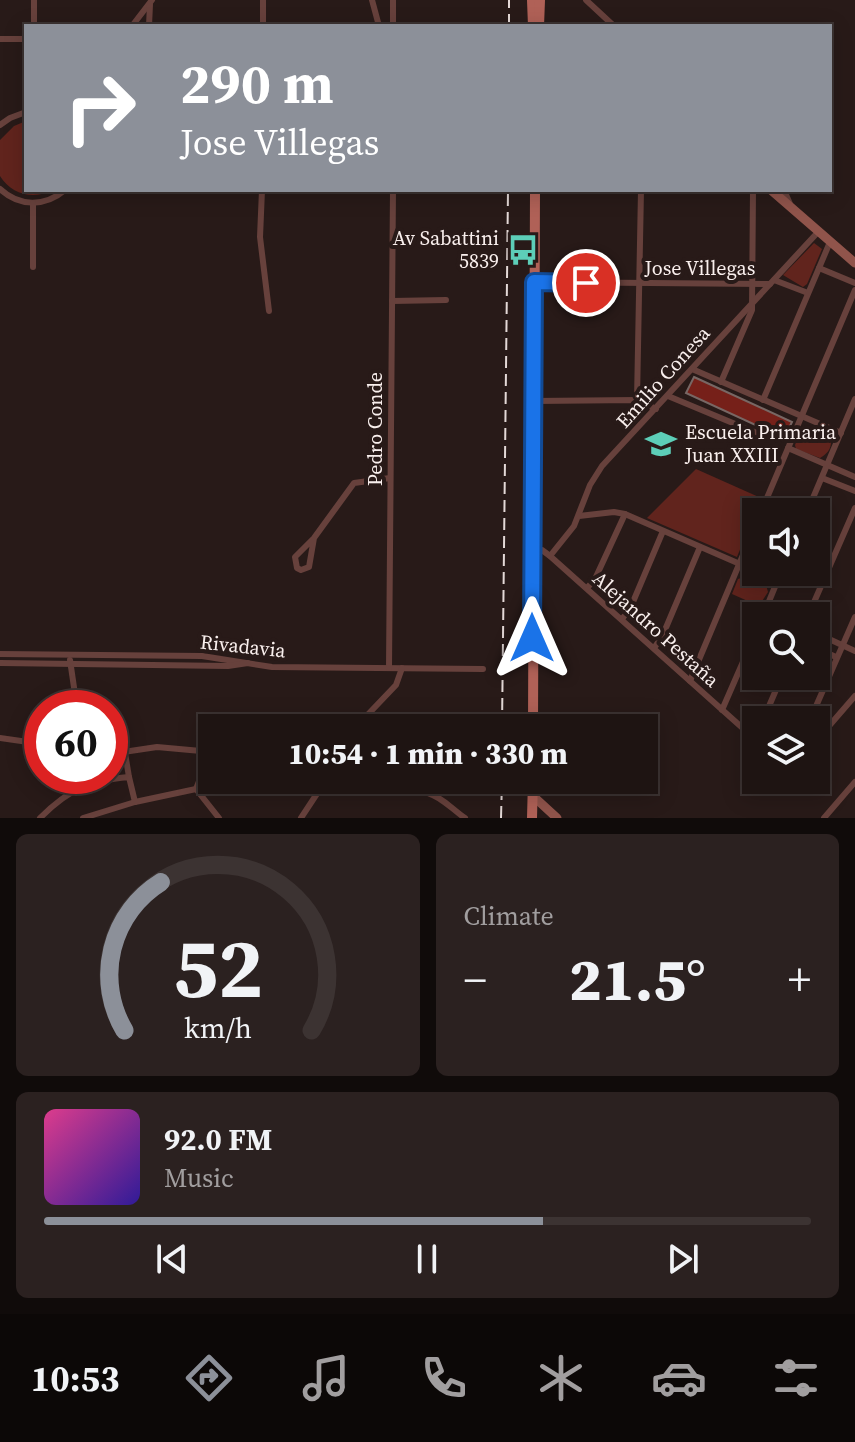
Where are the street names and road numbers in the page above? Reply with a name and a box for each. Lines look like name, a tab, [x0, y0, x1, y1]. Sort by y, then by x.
street label: Jose Villegas	[644, 254, 755, 282]
street label: Emilio Conesa	[610, 319, 717, 434]
street label: Pedro Conde	[361, 372, 389, 486]
street label: Alejandro Pestaña	[587, 565, 726, 694]
street label: Rivadavia	[199, 628, 288, 664]

